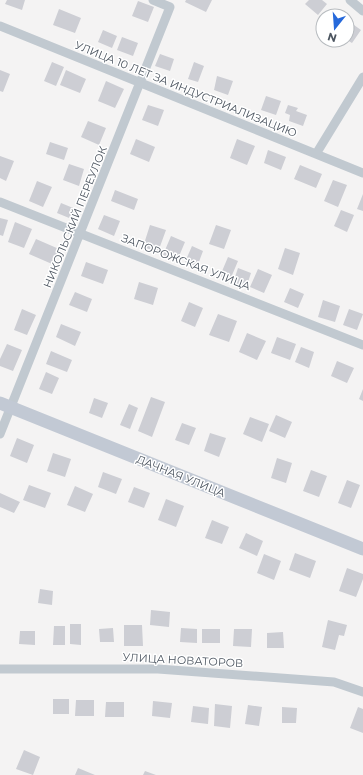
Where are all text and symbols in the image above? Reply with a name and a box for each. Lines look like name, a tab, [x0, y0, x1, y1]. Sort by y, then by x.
north arrow	[315, 8, 355, 48]
text: N	[326, 30, 338, 46]
street label: УЛИЦА 10 ЛЕТ ЗА ИНДУСТРИАЛИЗАЦИЮ	[73, 38, 299, 140]
street label: НИКОЛЬСКИЙ ПЕРЕУЛОК	[40, 144, 110, 290]
street label: ЗАПОРОЖСКАЯ УЛИЦА	[119, 231, 253, 293]
street label: ДАЧНАЯ УЛИЦА	[135, 452, 228, 500]
street label: УЛИЦА НОВАТОРОВ	[122, 650, 244, 670]

